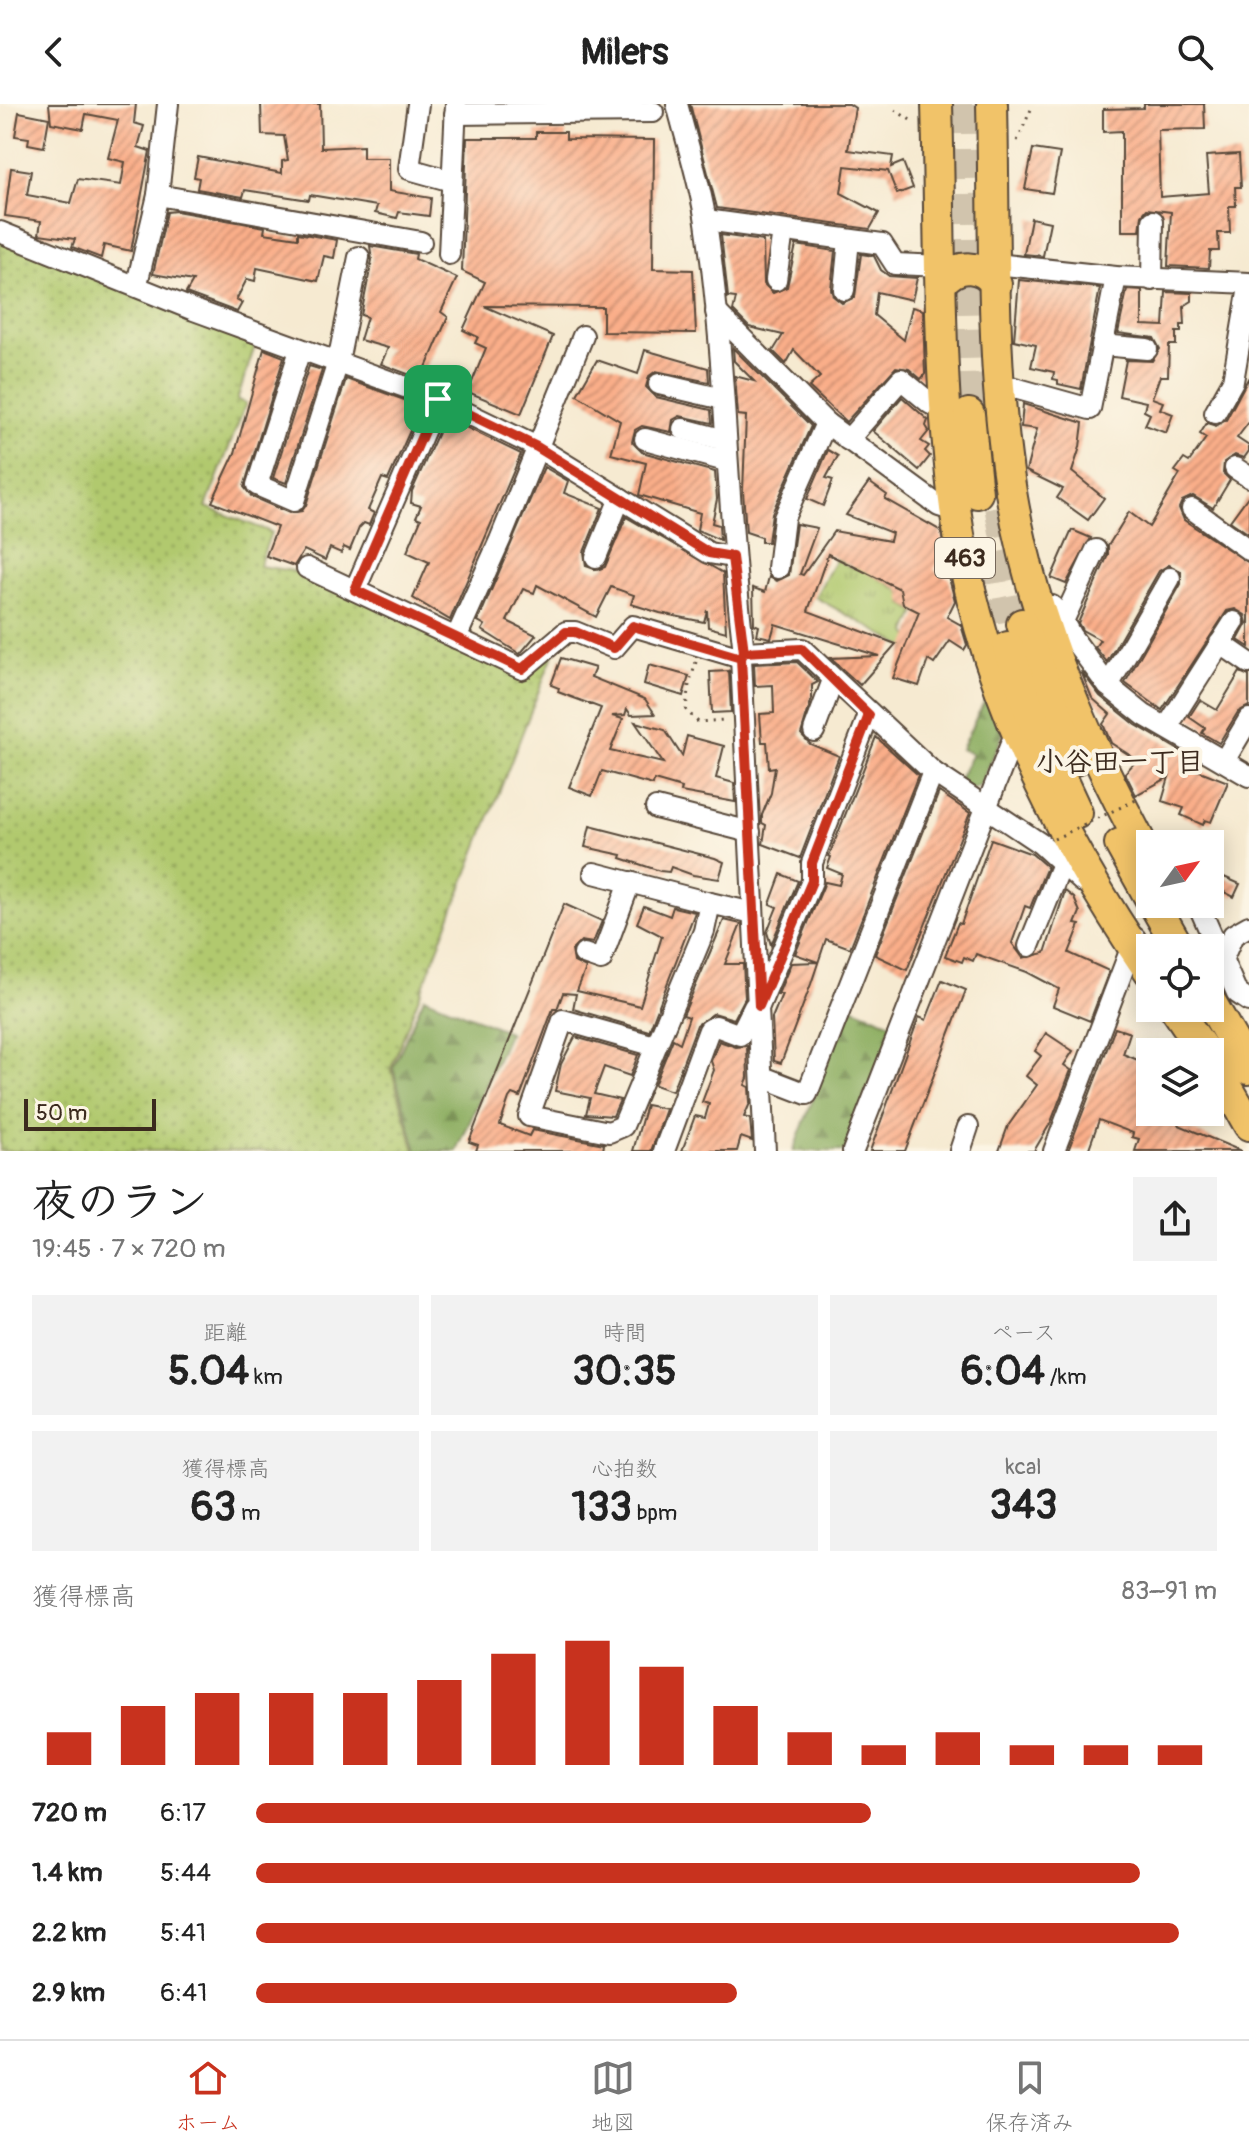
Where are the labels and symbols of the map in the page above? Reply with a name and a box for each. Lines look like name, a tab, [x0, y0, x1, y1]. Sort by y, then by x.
pin	[404, 365, 472, 433]
road number: 463	[935, 538, 995, 578]
district label: 小谷田一丁目	[1036, 745, 1204, 780]
north arrow	[1136, 830, 1224, 918]
scale bar	[24, 1095, 156, 1131]

